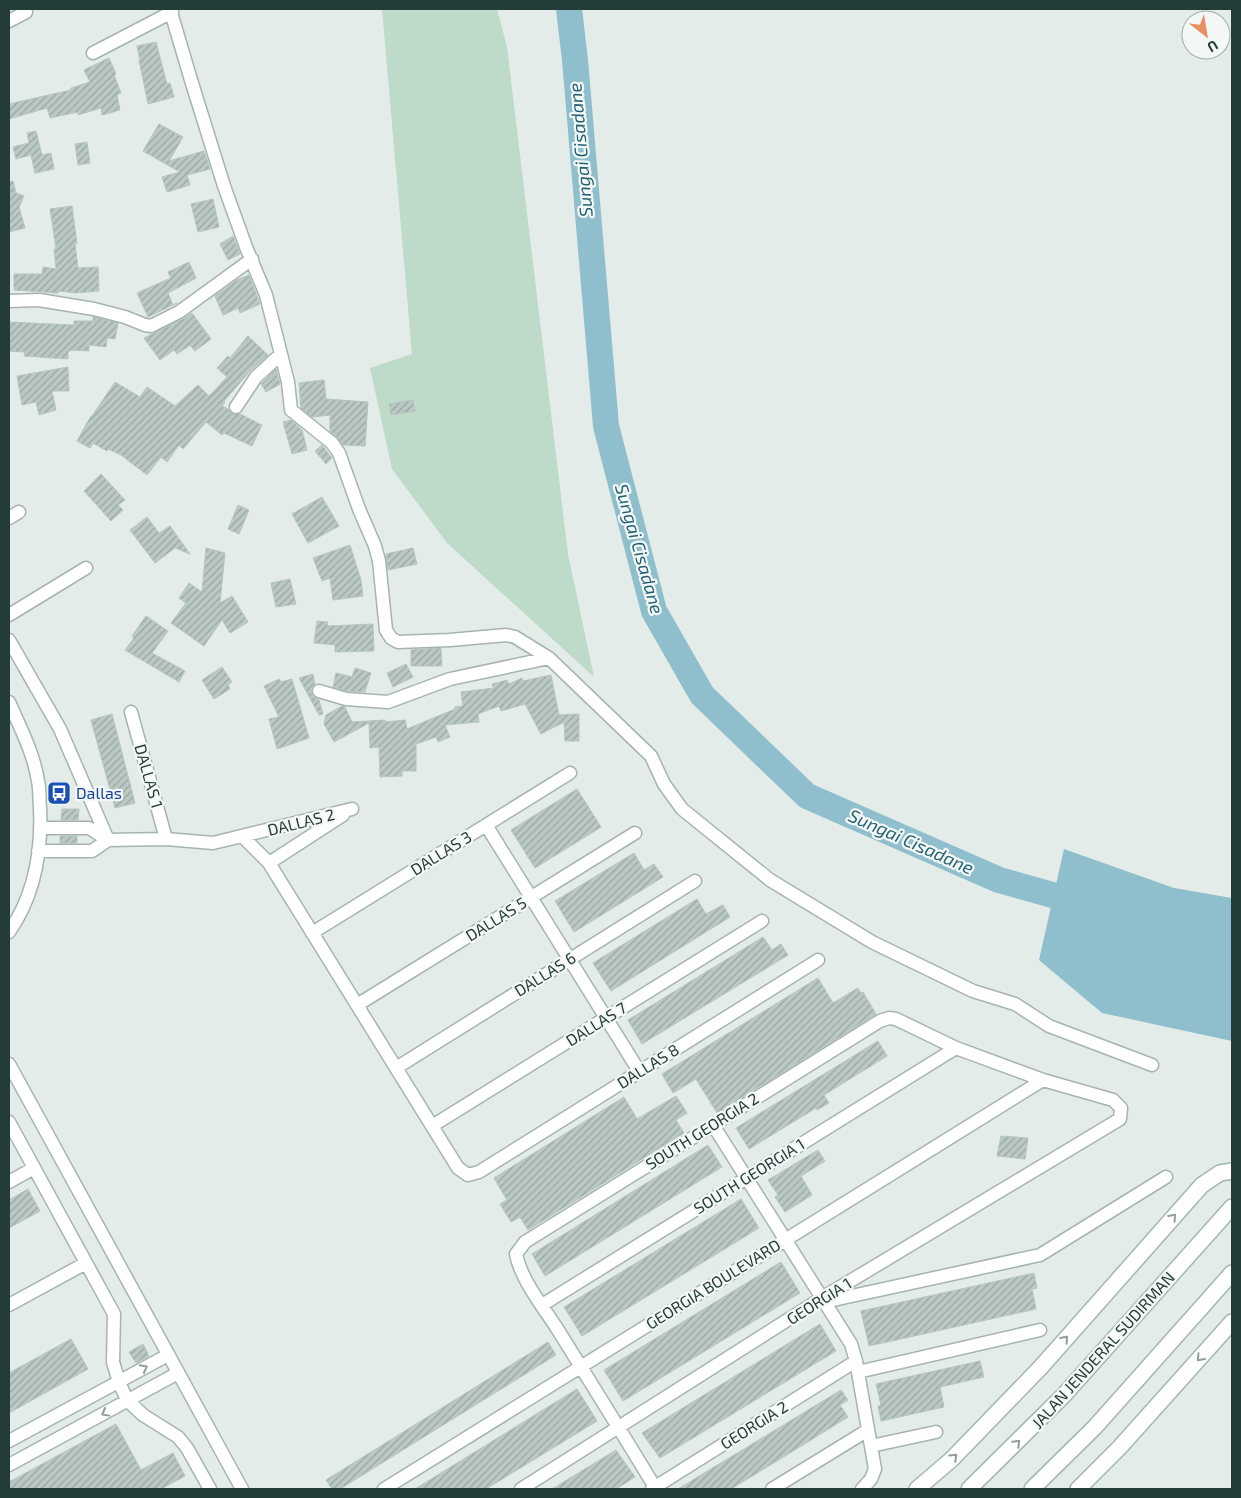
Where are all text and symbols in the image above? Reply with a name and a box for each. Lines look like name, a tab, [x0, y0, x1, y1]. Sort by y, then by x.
north arrow	[1181, 10, 1231, 60]
text: U	[1204, 37, 1221, 56]
water label: Sungai Cisadane	[563, 82, 597, 218]
water label: Sungai Cisadane	[611, 481, 669, 617]
street label: DALLAS 1	[131, 742, 168, 810]
bus stop icon: Dallas	[46, 780, 72, 806]
place label: Dallas	[76, 783, 122, 802]
street label: DALLAS 2	[265, 804, 336, 839]
water label: Sungai Cisadane	[845, 804, 978, 879]
street label: DALLAS 3	[407, 826, 475, 879]
street label: DALLAS 5	[462, 892, 530, 945]
street label: DALLAS 6	[511, 947, 579, 1000]
street label: DALLAS 7	[562, 998, 629, 1050]
street label: DALLAS 8	[613, 1039, 682, 1092]
street label: SOUTH GEORGIA 2	[642, 1088, 762, 1173]
street label: SOUTH GEORGIA 1	[690, 1134, 808, 1217]
one-way arrow	[1168, 1214, 1177, 1223]
street label: GEORGIA BOULEVARD	[642, 1234, 783, 1333]
street label: JALAN JENDERAL SUDIRMAN	[1027, 1267, 1178, 1432]
street label: GEORGIA 1	[783, 1273, 855, 1328]
one-way arrow	[1060, 1335, 1069, 1344]
one-way arrow	[1197, 1353, 1206, 1362]
one-way arrow	[139, 1364, 148, 1374]
street label: GEORGIA 2	[717, 1396, 791, 1453]
one-way arrow	[101, 1407, 110, 1417]
one-way arrow	[1011, 1440, 1020, 1449]
one-way arrow	[948, 1454, 957, 1463]

